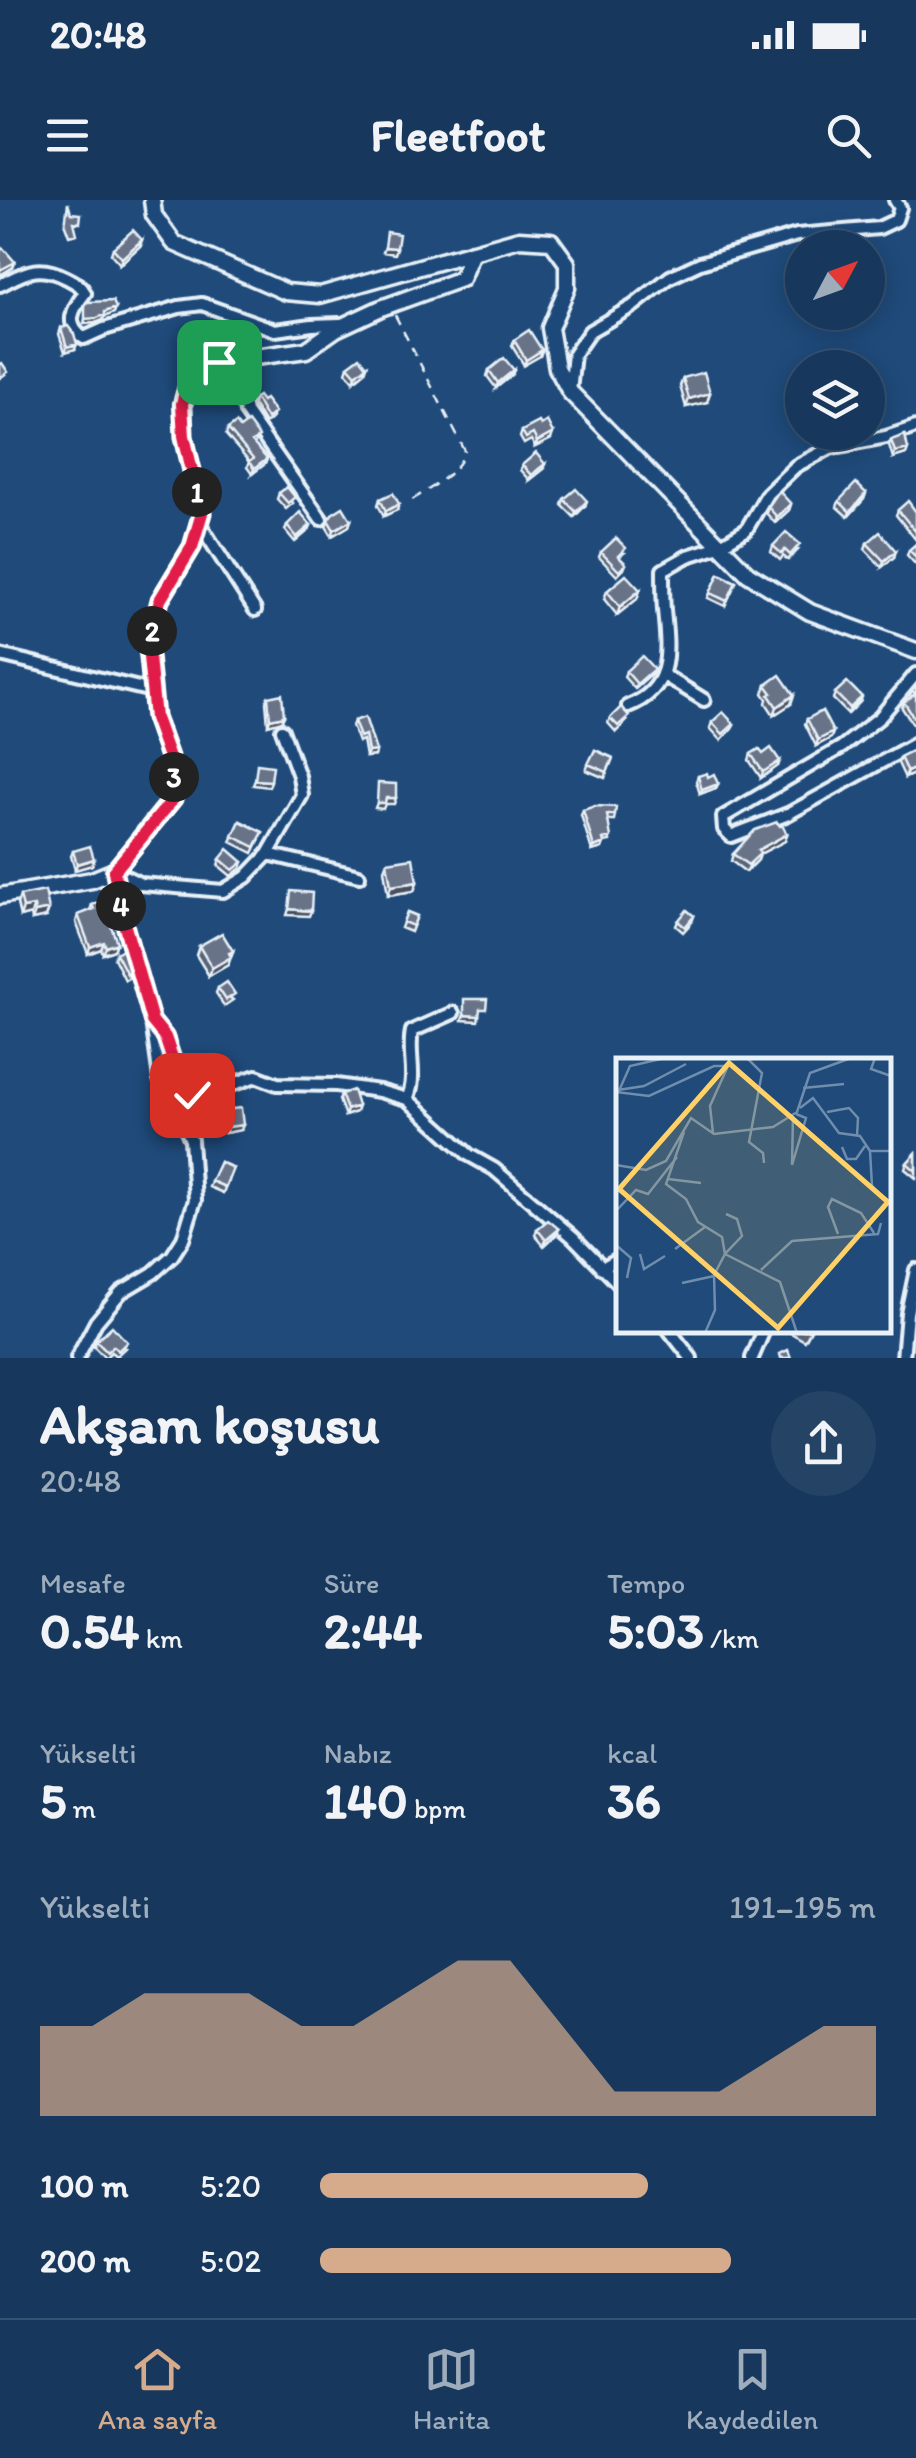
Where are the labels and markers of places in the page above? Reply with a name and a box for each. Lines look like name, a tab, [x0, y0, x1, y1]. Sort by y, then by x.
pin	[177, 320, 262, 405]
pin: 1	[172, 467, 222, 517]
pin: 2	[127, 606, 177, 656]
pin: 3	[149, 752, 199, 802]
pin: 4	[96, 881, 146, 931]
pin	[150, 1053, 235, 1138]

